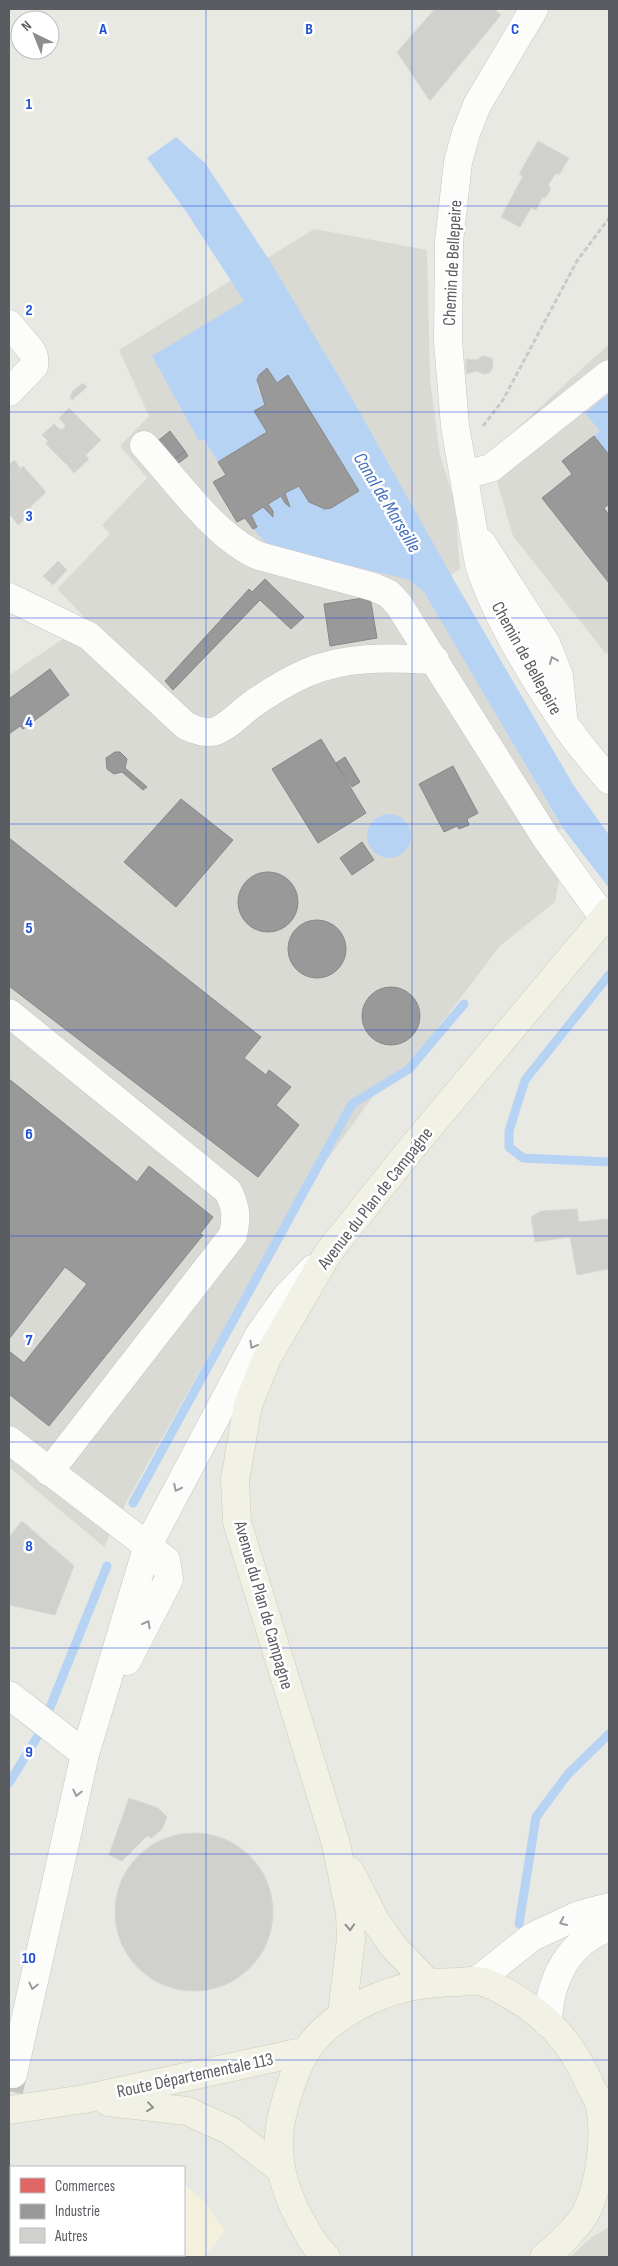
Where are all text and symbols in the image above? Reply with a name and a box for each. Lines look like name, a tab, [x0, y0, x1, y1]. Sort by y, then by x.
north arrow	[10, 10, 60, 60]
text: N	[18, 17, 35, 35]
text: A	[98, 20, 107, 39]
text: B	[305, 20, 313, 39]
text: C	[511, 20, 519, 39]
text: 1	[26, 95, 33, 114]
street label: Chemin de Bellepeire	[439, 200, 466, 327]
text: 2	[25, 301, 33, 320]
water label: Canal de Marseille	[348, 449, 426, 558]
text: 3	[25, 507, 33, 526]
street label: Chemin de Bellepeire	[487, 598, 566, 718]
one-way arrow	[549, 656, 559, 665]
text: 4	[25, 713, 33, 732]
text: 5	[25, 919, 33, 938]
street label: Avenue du Plan de Campagne	[313, 1123, 437, 1274]
text: 6	[25, 1125, 33, 1144]
text: 7	[26, 1331, 33, 1350]
one-way arrow	[250, 1339, 260, 1348]
one-way arrow	[173, 1483, 183, 1492]
street label: Avenue du Plan de Campagne	[229, 1518, 298, 1692]
text: 8	[25, 1537, 33, 1556]
one-way arrow	[141, 1620, 151, 1629]
text: 9	[25, 1743, 33, 1762]
one-way arrow	[72, 1789, 82, 1798]
one-way arrow	[559, 1916, 568, 1927]
one-way arrow	[345, 1923, 356, 1931]
text: 10	[22, 1949, 36, 1968]
one-way arrow	[28, 1981, 39, 1990]
street label: Route Départementale 113	[115, 2049, 275, 2102]
one-way arrow	[146, 2101, 154, 2112]
legend	[10, 2166, 185, 2256]
text: Commerces	[55, 2177, 115, 2196]
text: Industrie	[55, 2202, 100, 2221]
text: Autres	[54, 2227, 88, 2246]

